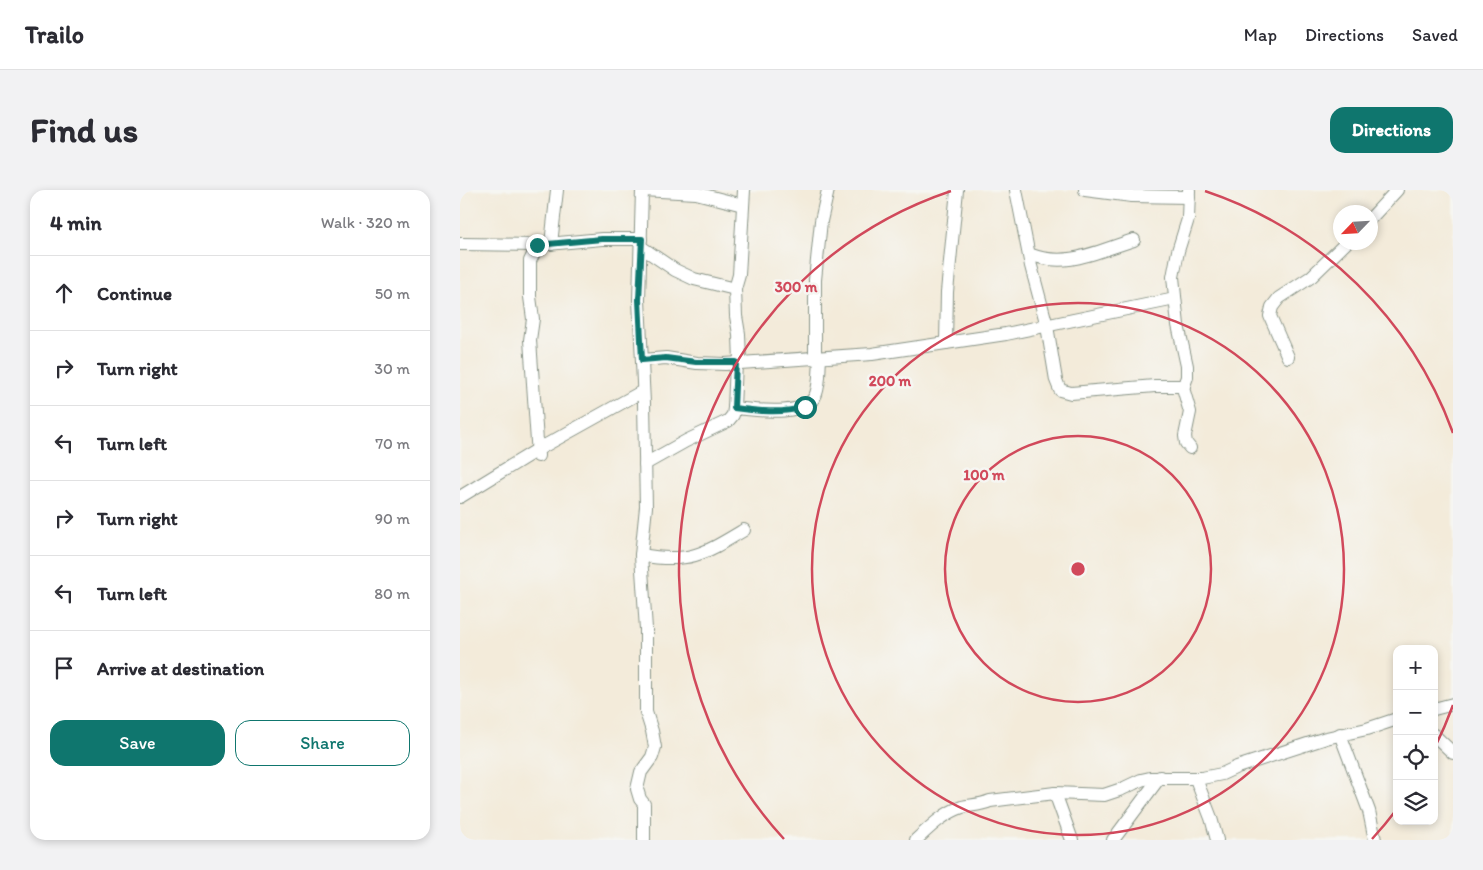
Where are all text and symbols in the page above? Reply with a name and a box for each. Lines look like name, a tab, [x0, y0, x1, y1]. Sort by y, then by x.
text: Trailo	[25, 20, 84, 49]
text: Map	[1244, 24, 1277, 46]
text: Directions	[1305, 24, 1384, 46]
text: Saved	[1412, 24, 1458, 46]
button: Directions	[1330, 107, 1453, 153]
text: Find us	[30, 109, 138, 151]
north arrow	[1333, 205, 1378, 250]
text: 4 min	[50, 210, 102, 235]
text: Walk · 320 m	[321, 213, 410, 232]
route end	[526, 234, 549, 257]
text: 300 m	[775, 278, 818, 296]
icon: ahead	[50, 279, 78, 307]
text: Continue	[97, 282, 172, 305]
text: 50 m	[375, 284, 410, 303]
icon: right	[50, 354, 78, 382]
text: Turn right	[97, 357, 178, 380]
text: 30 m	[374, 359, 410, 378]
text: 200 m	[869, 372, 912, 390]
route start	[794, 396, 817, 419]
icon: left	[50, 429, 78, 457]
text: Turn left	[97, 432, 167, 455]
text: 70 m	[375, 434, 410, 453]
text: 100 m	[963, 466, 1005, 484]
icon: right	[50, 504, 78, 532]
text: Turn right	[97, 507, 178, 530]
text: 90 m	[375, 509, 410, 528]
centre of rings	[1069, 560, 1087, 578]
icon: left	[50, 579, 78, 607]
text: Turn left	[97, 582, 167, 605]
text: 80 m	[374, 584, 410, 603]
map controls	[1393, 645, 1438, 825]
button: +	[1393, 645, 1438, 690]
icon: arrive	[50, 654, 78, 682]
text: Arrive at destination	[97, 657, 264, 680]
button: −	[1393, 690, 1438, 735]
button: Save	[50, 720, 225, 766]
button: Share	[235, 720, 410, 766]
button: locate	[1393, 735, 1438, 780]
button: layers	[1393, 780, 1438, 825]

